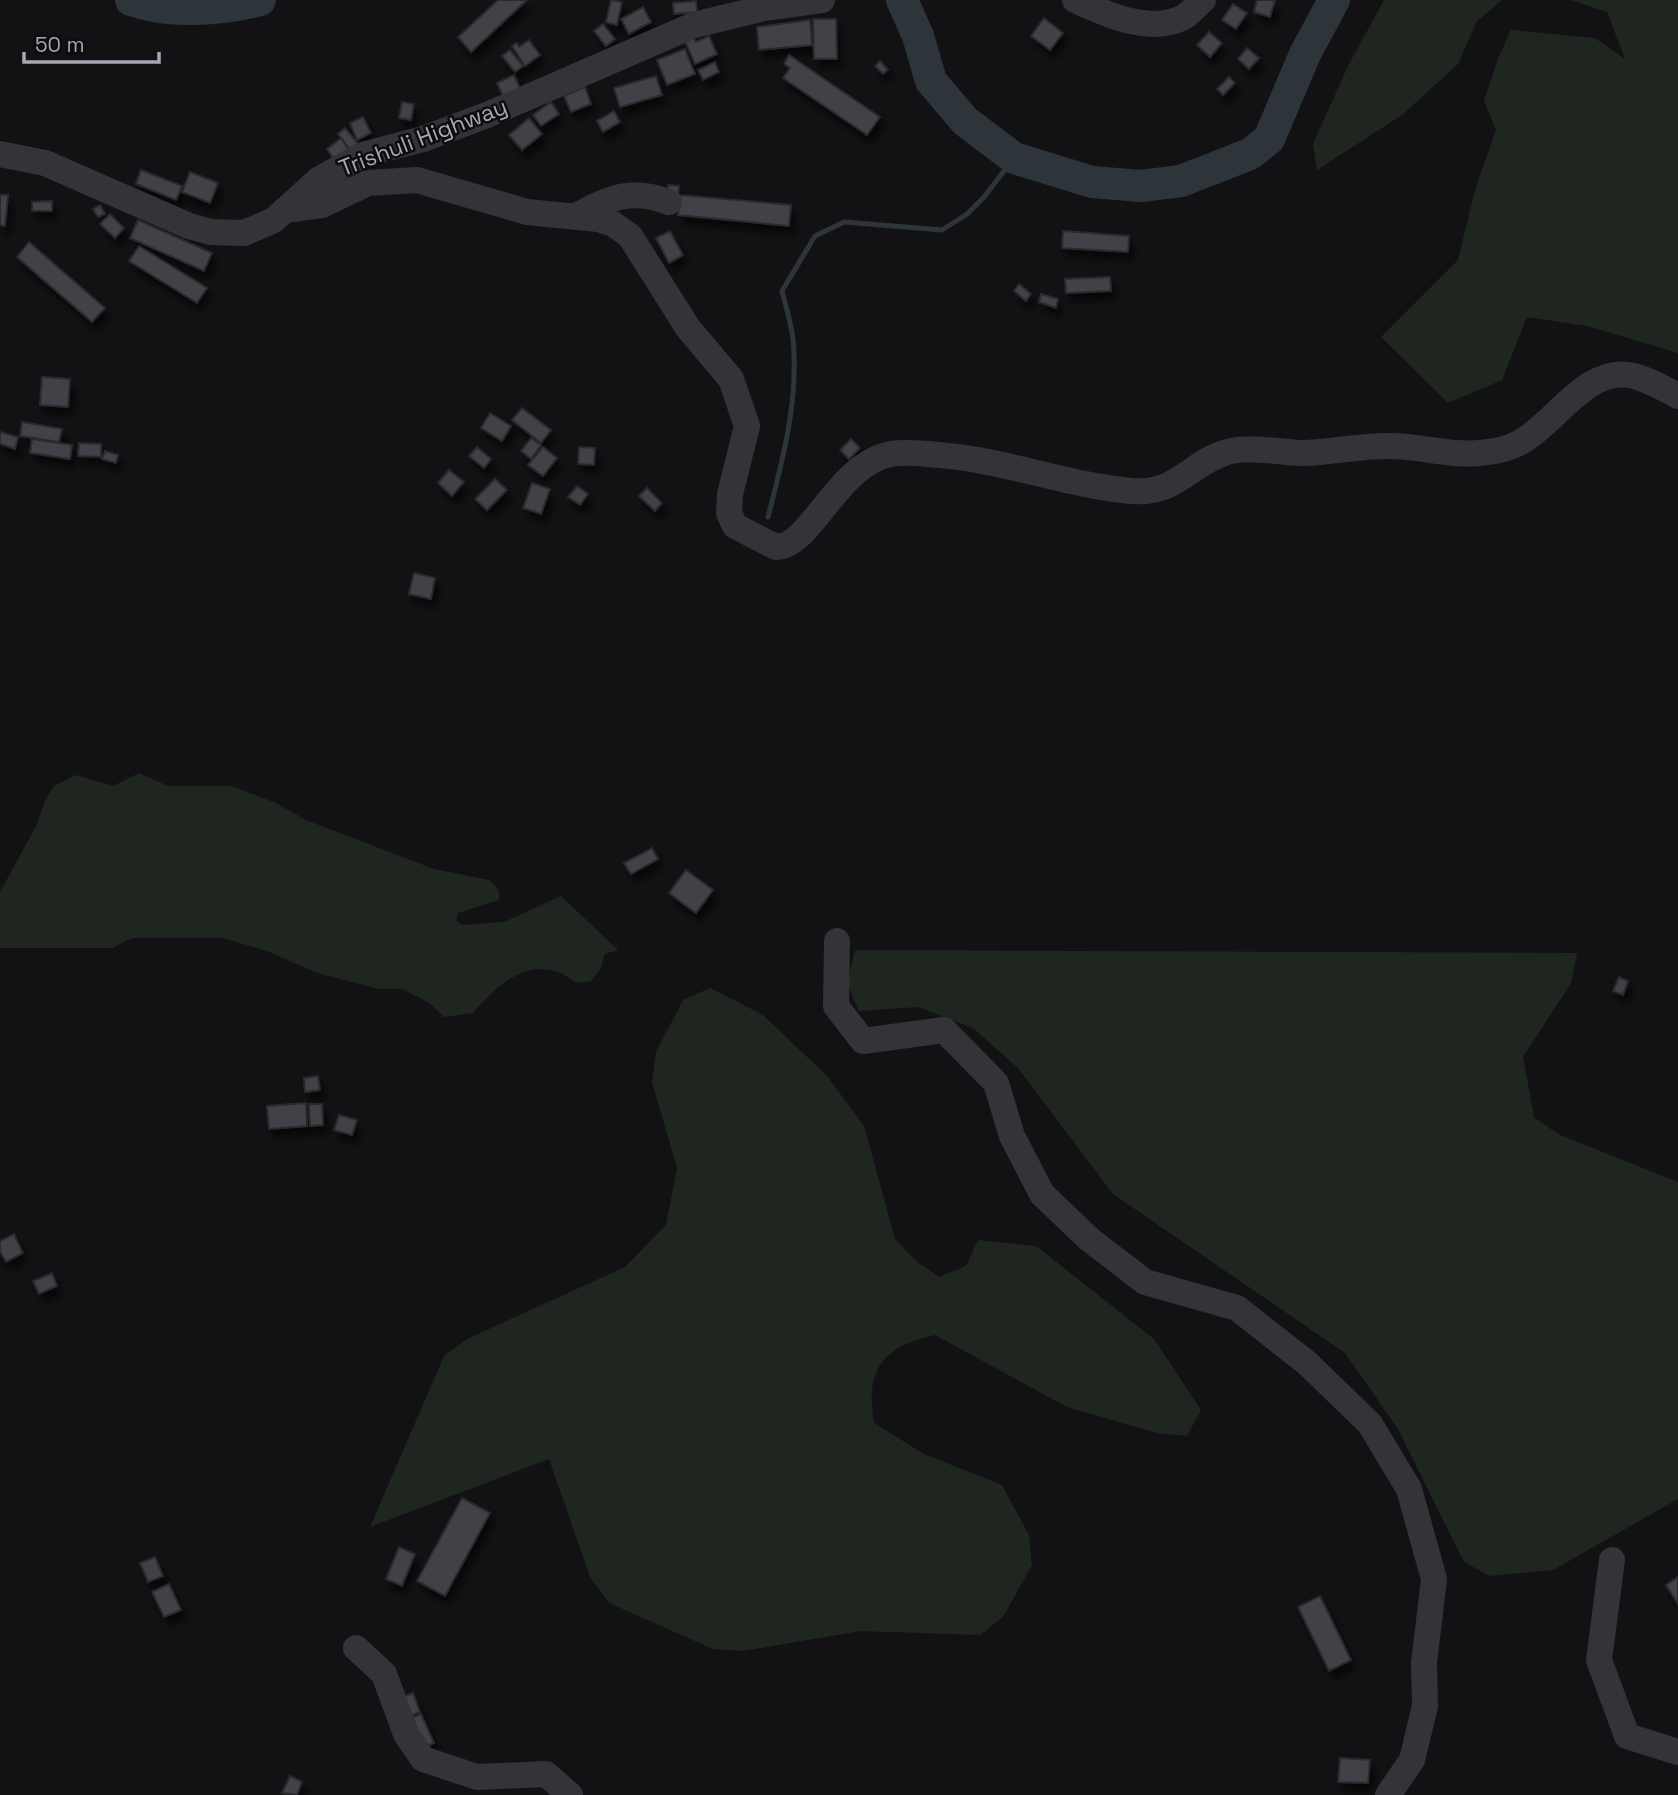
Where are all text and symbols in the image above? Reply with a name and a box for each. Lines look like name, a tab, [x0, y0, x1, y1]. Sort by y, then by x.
scale bar	[24, 21, 159, 65]
text: 50 m	[35, 31, 85, 58]
street label: Trishuli Highway	[334, 91, 512, 183]

